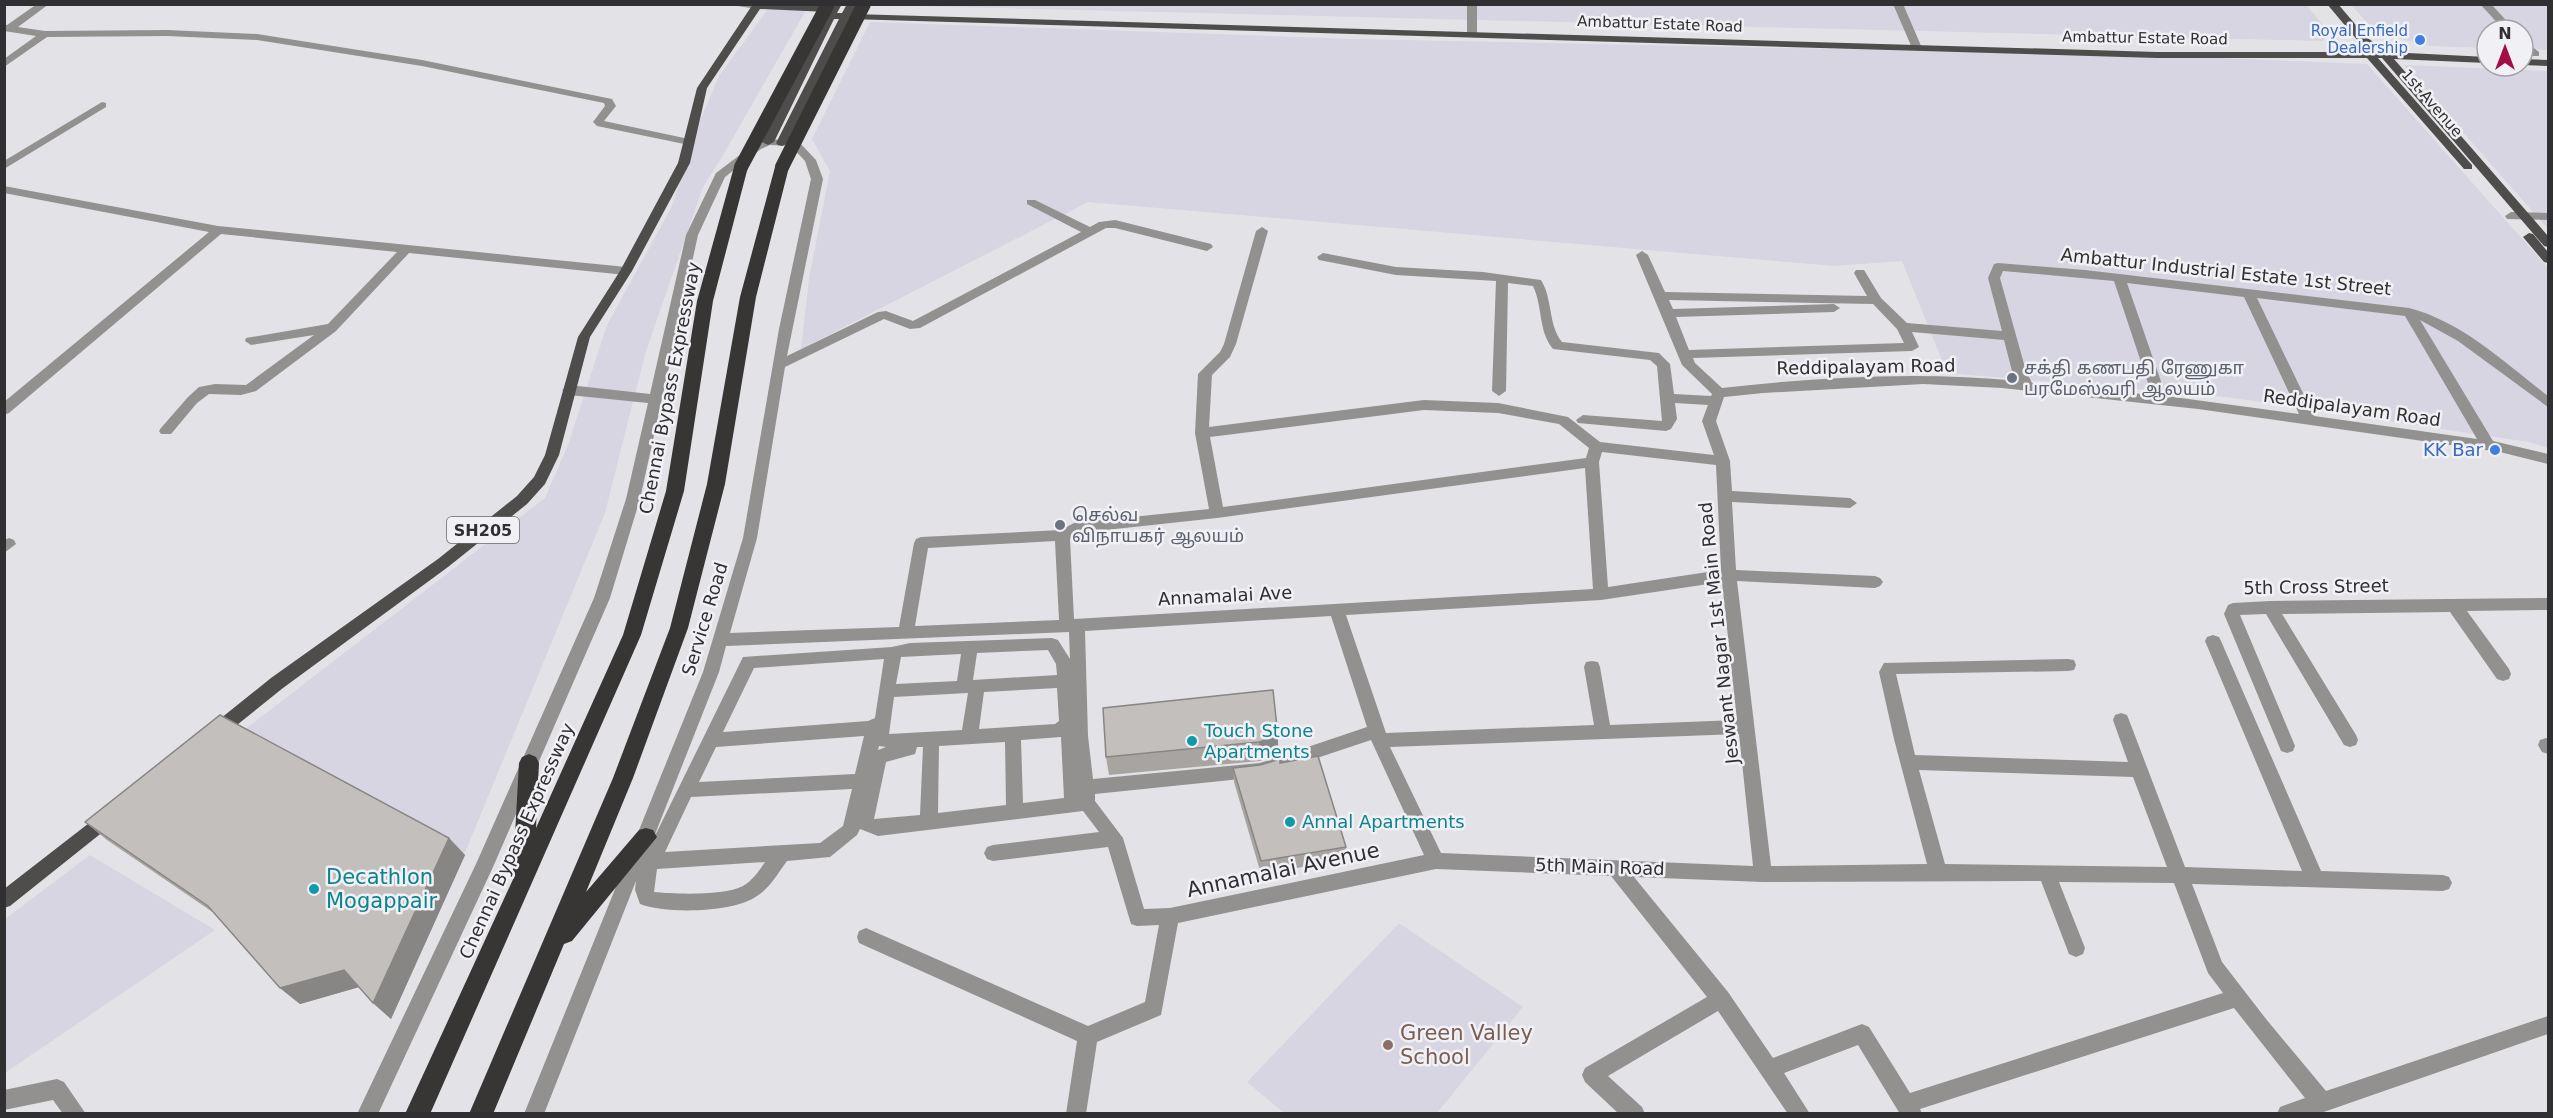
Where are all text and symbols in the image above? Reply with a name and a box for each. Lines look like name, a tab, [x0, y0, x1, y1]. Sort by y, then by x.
street label: Ambattur Estate Road	[1577, 12, 1743, 36]
north arrow	[2475, 18, 2535, 78]
place label: Royal Enfield Dealership	[2311, 22, 2408, 57]
text: N	[2498, 24, 2512, 43]
street label: Ambattur Estate Road	[2062, 28, 2228, 48]
marker: Royal Enfield Dealership	[2413, 33, 2427, 47]
street label: 1st Avenue	[2398, 65, 2466, 141]
street label: Ambattur Industrial Estate 1st Street	[2060, 244, 2392, 299]
street label: Chennai Bypass Expressway	[635, 260, 704, 516]
street label: Reddipalayam Road	[1776, 354, 1956, 379]
place label: சக்தி கணபதி ரேணுகா பரமேஸ்வரி ஆலயம்	[2024, 357, 2245, 402]
marker: சக்தி கணபதி ரேணுகா பரமேஸ்வரி ஆலயம்	[2005, 371, 2019, 385]
street label: Reddipalayam Road	[2262, 385, 2442, 430]
place label: KK Bar	[2423, 439, 2484, 460]
marker: KK Bar	[2488, 443, 2502, 457]
street label: Jeswant Nagar 1st Main Road	[1694, 501, 1743, 766]
place label: செல்வ விநாயகர் ஆலயம்	[1072, 504, 1244, 549]
road number: SH205	[447, 517, 519, 543]
marker: செல்வ விநாயகர் ஆலயம்	[1053, 518, 1067, 532]
street label: Service Road	[677, 560, 732, 678]
street label: 5th Cross Street	[2243, 575, 2389, 598]
street label: Annamalai Ave	[1157, 581, 1293, 610]
street label: Chennai Bypass Expressway	[455, 719, 578, 962]
place label: Touch Stone Apartments	[1203, 720, 1313, 762]
marker: Touch Stone Apartments	[1185, 734, 1199, 748]
place label: Annal Apartments	[1302, 811, 1465, 832]
marker: Annal Apartments	[1283, 815, 1297, 829]
street label: Annamalai Avenue	[1184, 838, 1382, 902]
street label: 5th Main Road	[1535, 854, 1665, 879]
place label: Decathlon Mogappair	[326, 865, 438, 913]
marker: Decathlon Mogappair	[307, 882, 321, 896]
place label: Green Valley School	[1400, 1021, 1533, 1069]
marker: Green Valley School	[1381, 1038, 1395, 1052]

